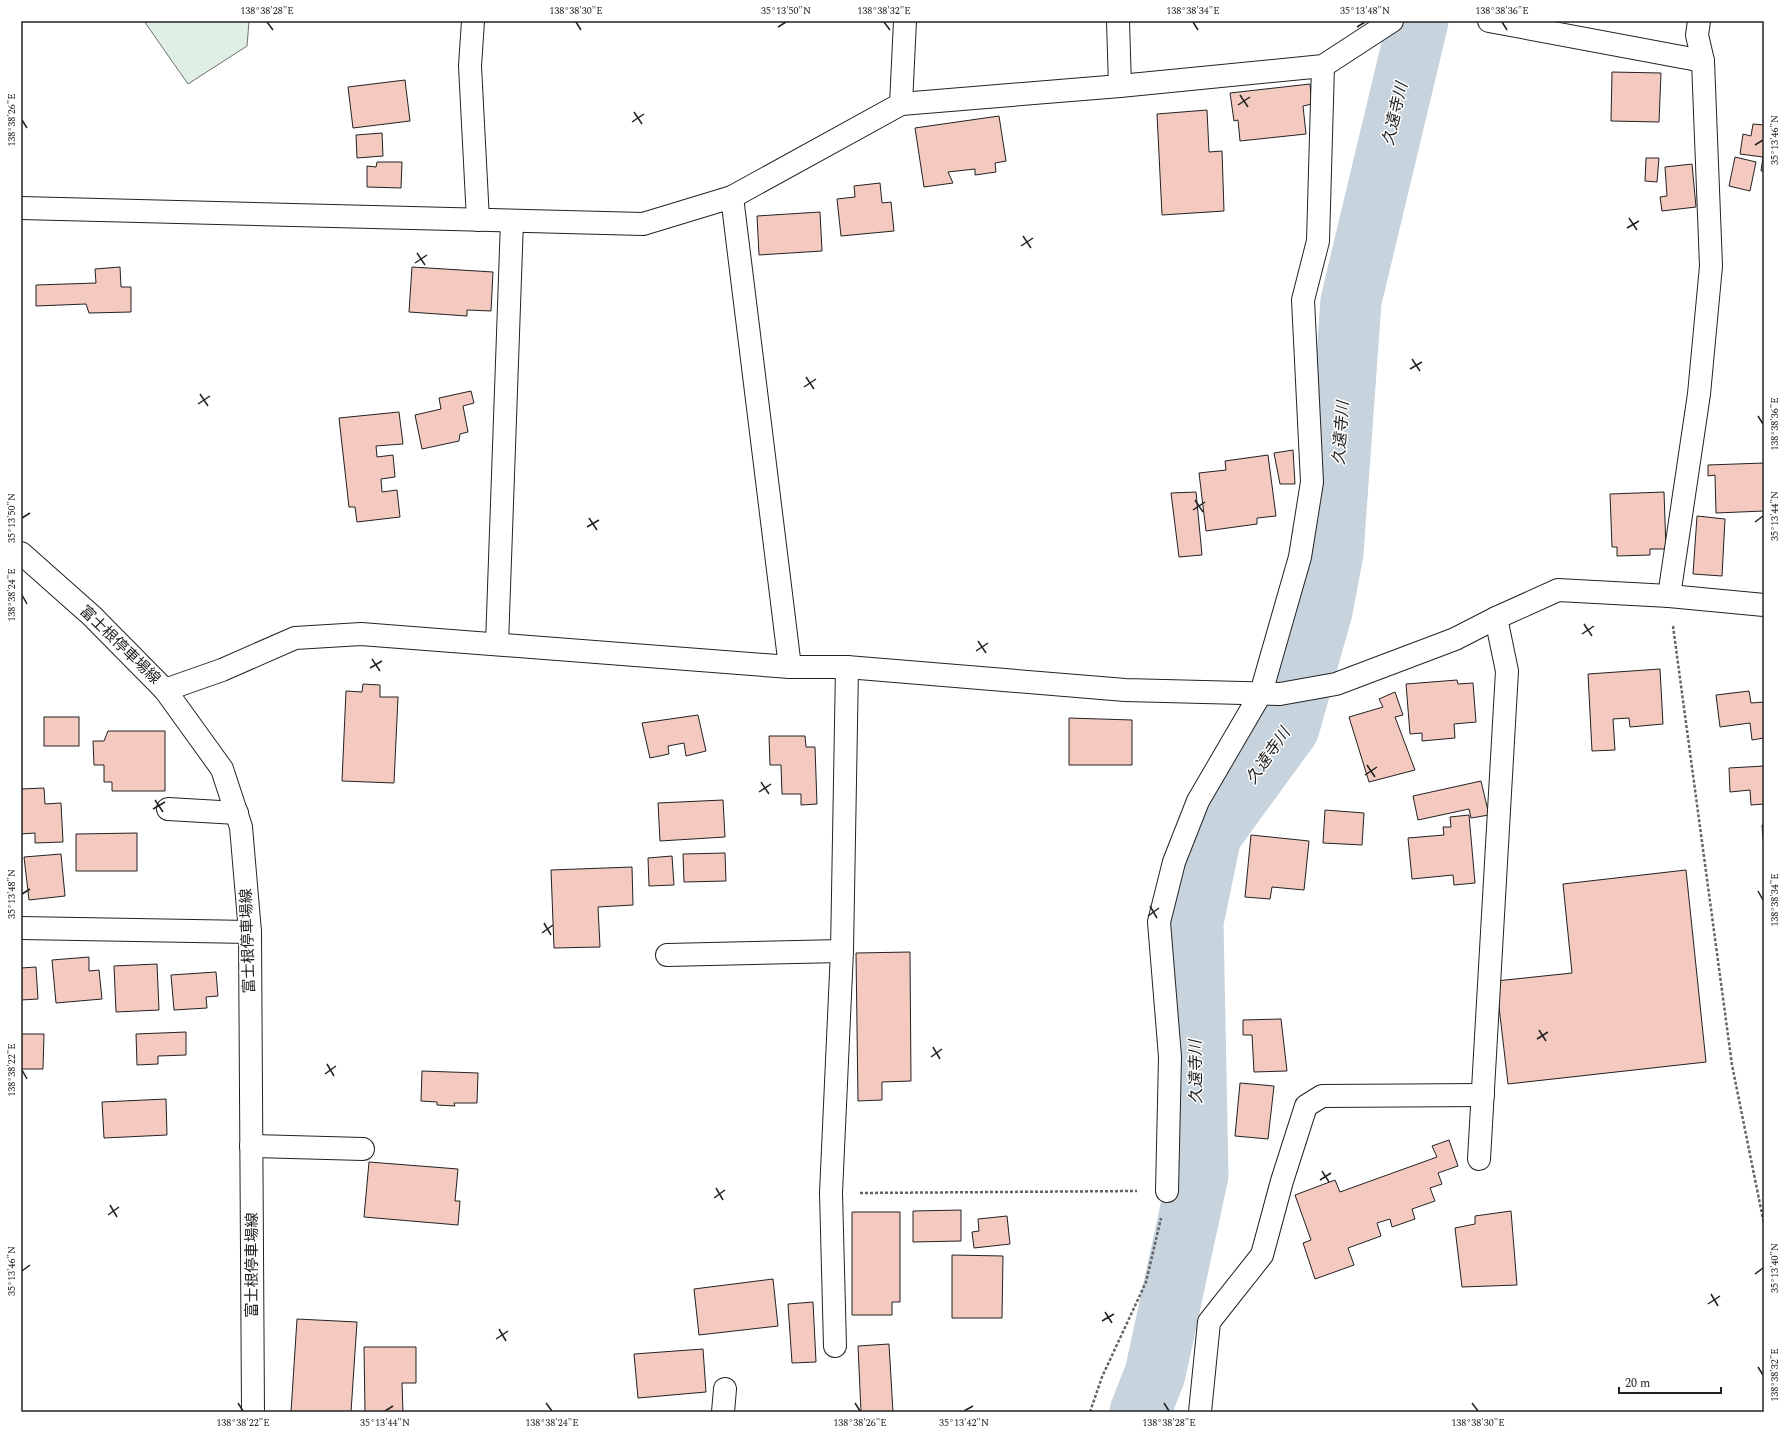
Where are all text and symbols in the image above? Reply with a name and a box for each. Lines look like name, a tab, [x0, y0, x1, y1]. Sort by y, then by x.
text: 138°38'28"E	[240, 3, 294, 19]
text: 138°38'30"E	[549, 3, 603, 19]
text: 35°13'50"N	[761, 3, 811, 19]
text: 138°38'32"E	[857, 3, 911, 19]
text: 138°38'34"E	[1166, 3, 1220, 19]
text: 35°13'48"N	[1340, 3, 1390, 19]
text: 138°38'36"E	[1475, 3, 1529, 19]
water label: 久遠寺川	[1376, 78, 1414, 148]
text: 138°38'26"E	[4, 93, 20, 147]
text: 35°13'46"N	[1767, 115, 1783, 165]
text: 138°38'36"E	[1767, 397, 1783, 451]
water label: 久遠寺川	[1327, 398, 1355, 466]
text: 35°13'44"N	[1767, 491, 1783, 541]
text: 35°13'50"N	[4, 493, 20, 543]
text: 138°38'24"E	[4, 568, 20, 622]
street label: 富士根停車場線	[74, 600, 166, 690]
water label: 久遠寺川	[1240, 721, 1297, 789]
text: 35°13'48"N	[4, 869, 20, 919]
text: 138°38'34"E	[1767, 873, 1783, 927]
street label: 富士根停車場線	[235, 888, 261, 994]
water label: 久遠寺川	[1183, 1038, 1209, 1104]
text: 138°38'22"E	[4, 1043, 20, 1097]
street label: 富士根停車場線	[241, 1212, 264, 1318]
text: 35°13'40"N	[1767, 1243, 1783, 1293]
text: 35°13'46"N	[4, 1246, 20, 1296]
text: 138°38'32"E	[1767, 1348, 1783, 1402]
scale bar	[1619, 1369, 1721, 1395]
text: 20 m	[1625, 1374, 1650, 1393]
text: 138°38'22"E	[216, 1415, 270, 1431]
text: 35°13'44"N	[360, 1415, 410, 1431]
text: 138°38'24"E	[525, 1415, 579, 1431]
text: 138°38'26"E	[833, 1415, 887, 1431]
text: 35°13'42"N	[939, 1415, 989, 1431]
text: 138°38'28"E	[1142, 1415, 1196, 1431]
text: 138°38'30"E	[1451, 1415, 1505, 1431]

